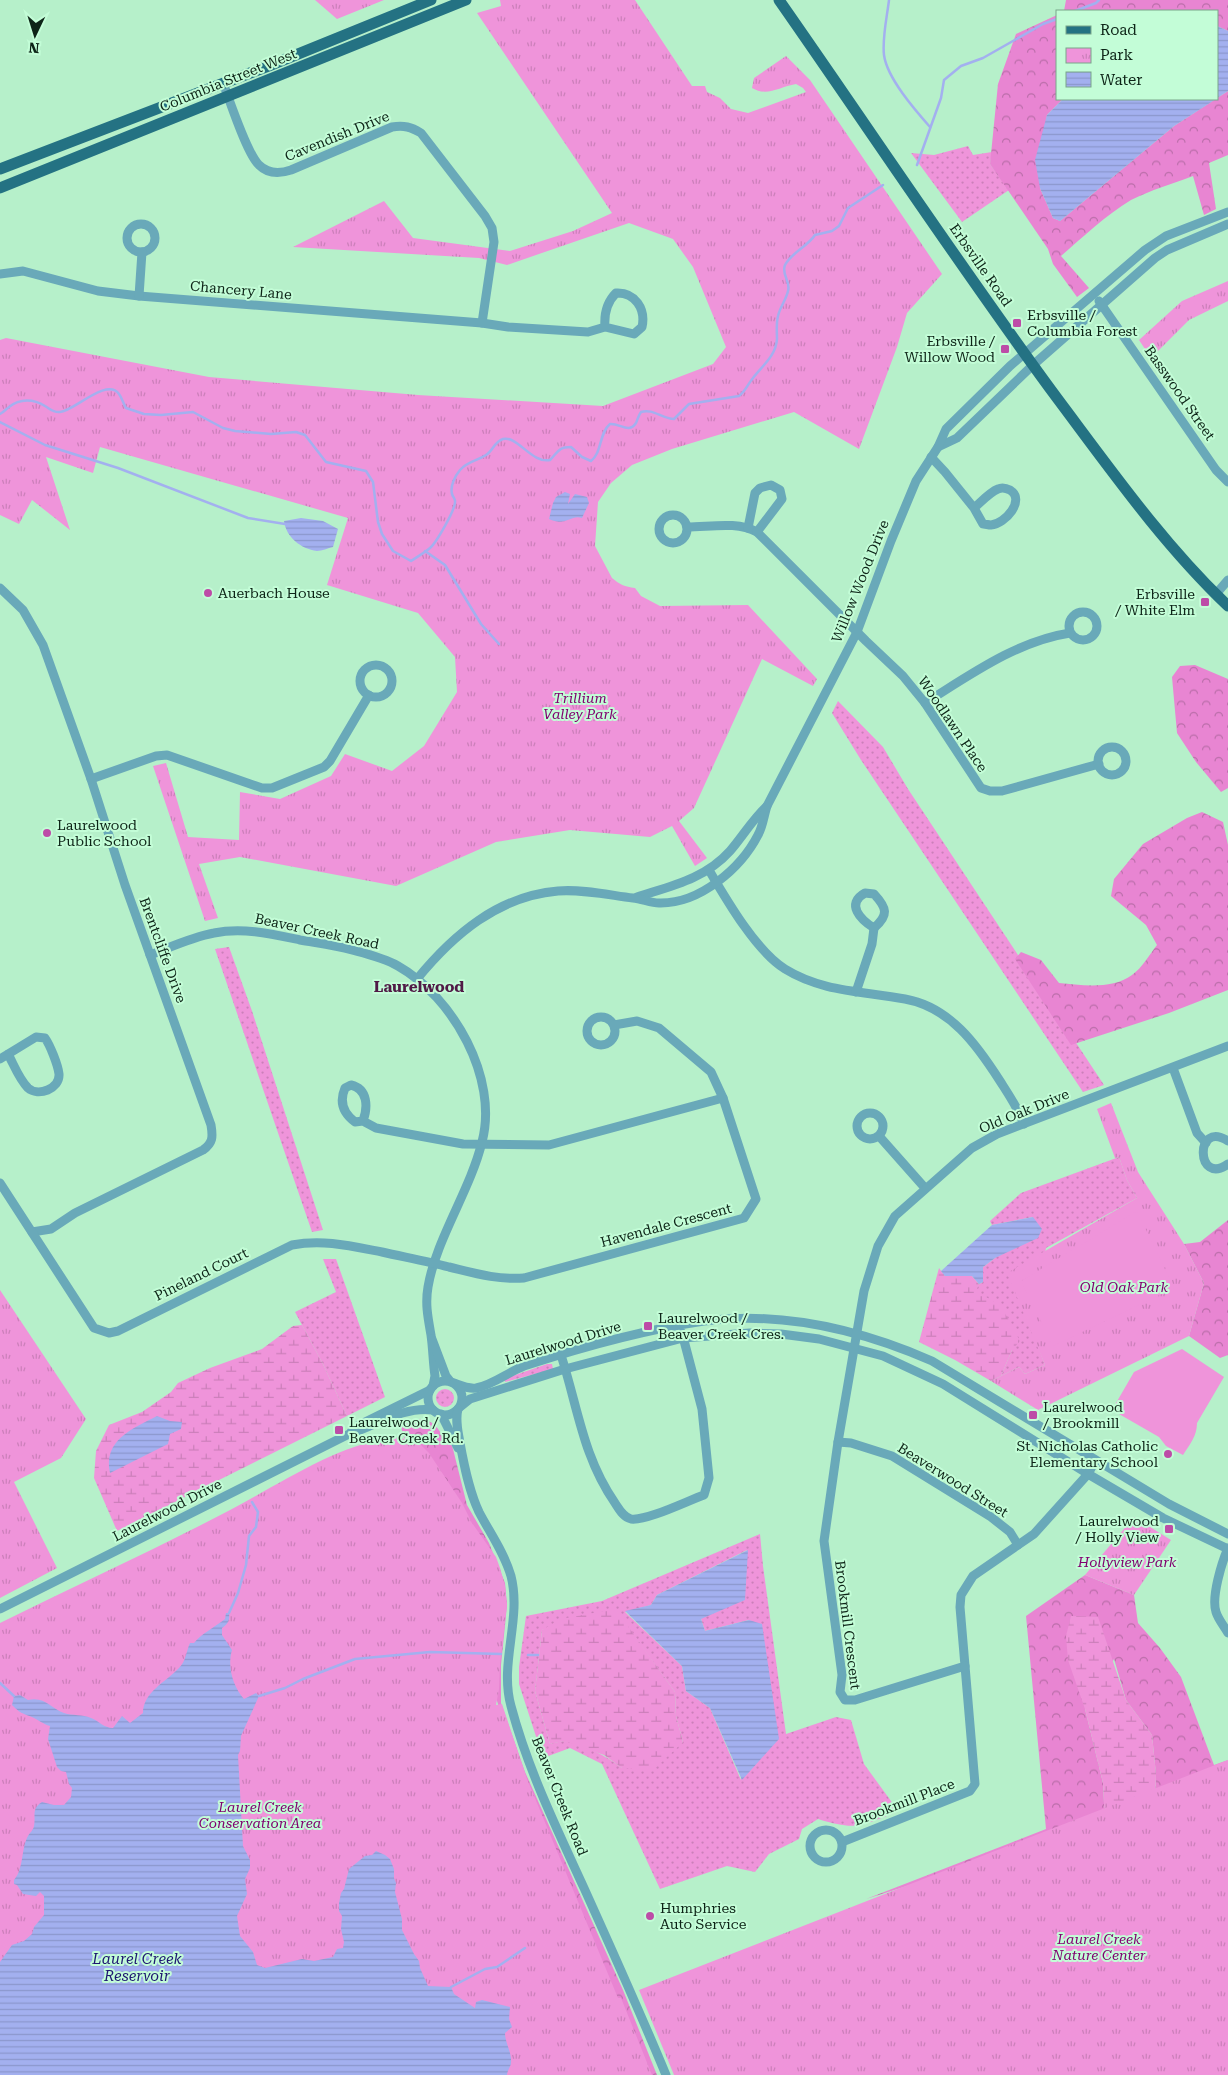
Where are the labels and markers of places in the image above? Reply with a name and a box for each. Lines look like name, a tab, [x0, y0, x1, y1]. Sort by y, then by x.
place label: Erbsville / Columbia Forest	[1027, 307, 1138, 339]
marker: Erbsville / Columbia Forest	[1011, 317, 1023, 329]
place label: Erbsville / Willow Wood	[904, 333, 996, 365]
marker: Erbsville / Willow Wood	[999, 343, 1011, 355]
place label: Auerbach House	[218, 585, 330, 601]
place label: Erbsville / White Elm	[1114, 586, 1195, 618]
marker: Auerbach House	[202, 587, 214, 599]
marker: Erbsville / White Elm	[1199, 596, 1211, 608]
place label: Laurelwood Public School	[57, 817, 152, 849]
marker: Laurelwood Public School	[41, 827, 53, 839]
place label: Laurelwood / Beaver Creek Cres.	[658, 1310, 784, 1342]
marker: Laurelwood / Beaver Creek Cres.	[642, 1320, 654, 1332]
place label: Laurelwood / Brookmill	[1042, 1399, 1123, 1431]
marker: Laurelwood / Brookmill	[1027, 1409, 1039, 1421]
place label: Laurelwood / Beaver Creek Rd.	[349, 1414, 464, 1446]
marker: Laurelwood / Beaver Creek Rd.	[333, 1424, 345, 1436]
place label: St. Nicholas Catholic Elementary School	[1017, 1438, 1159, 1470]
marker: St. Nicholas Catholic Elementary School	[1162, 1448, 1174, 1460]
place label: Laurelwood / Holly View	[1075, 1513, 1159, 1545]
marker: Laurelwood / Holly View	[1163, 1523, 1175, 1535]
place label: Humphries Auto Service	[660, 1900, 747, 1932]
marker: Humphries Auto Service	[644, 1910, 656, 1922]

